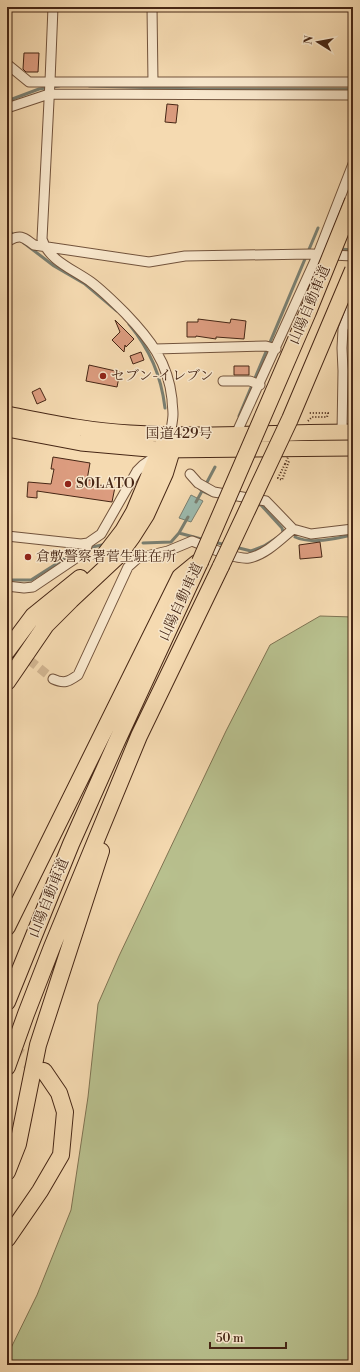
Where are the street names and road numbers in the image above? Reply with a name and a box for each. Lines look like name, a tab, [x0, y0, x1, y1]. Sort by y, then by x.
street label: 山陽自動車道	[285, 263, 335, 347]
street label: 国道429号	[146, 425, 212, 443]
street label: 山陽自動車道	[155, 560, 207, 644]
street label: 山陽自動車道	[25, 856, 73, 940]

